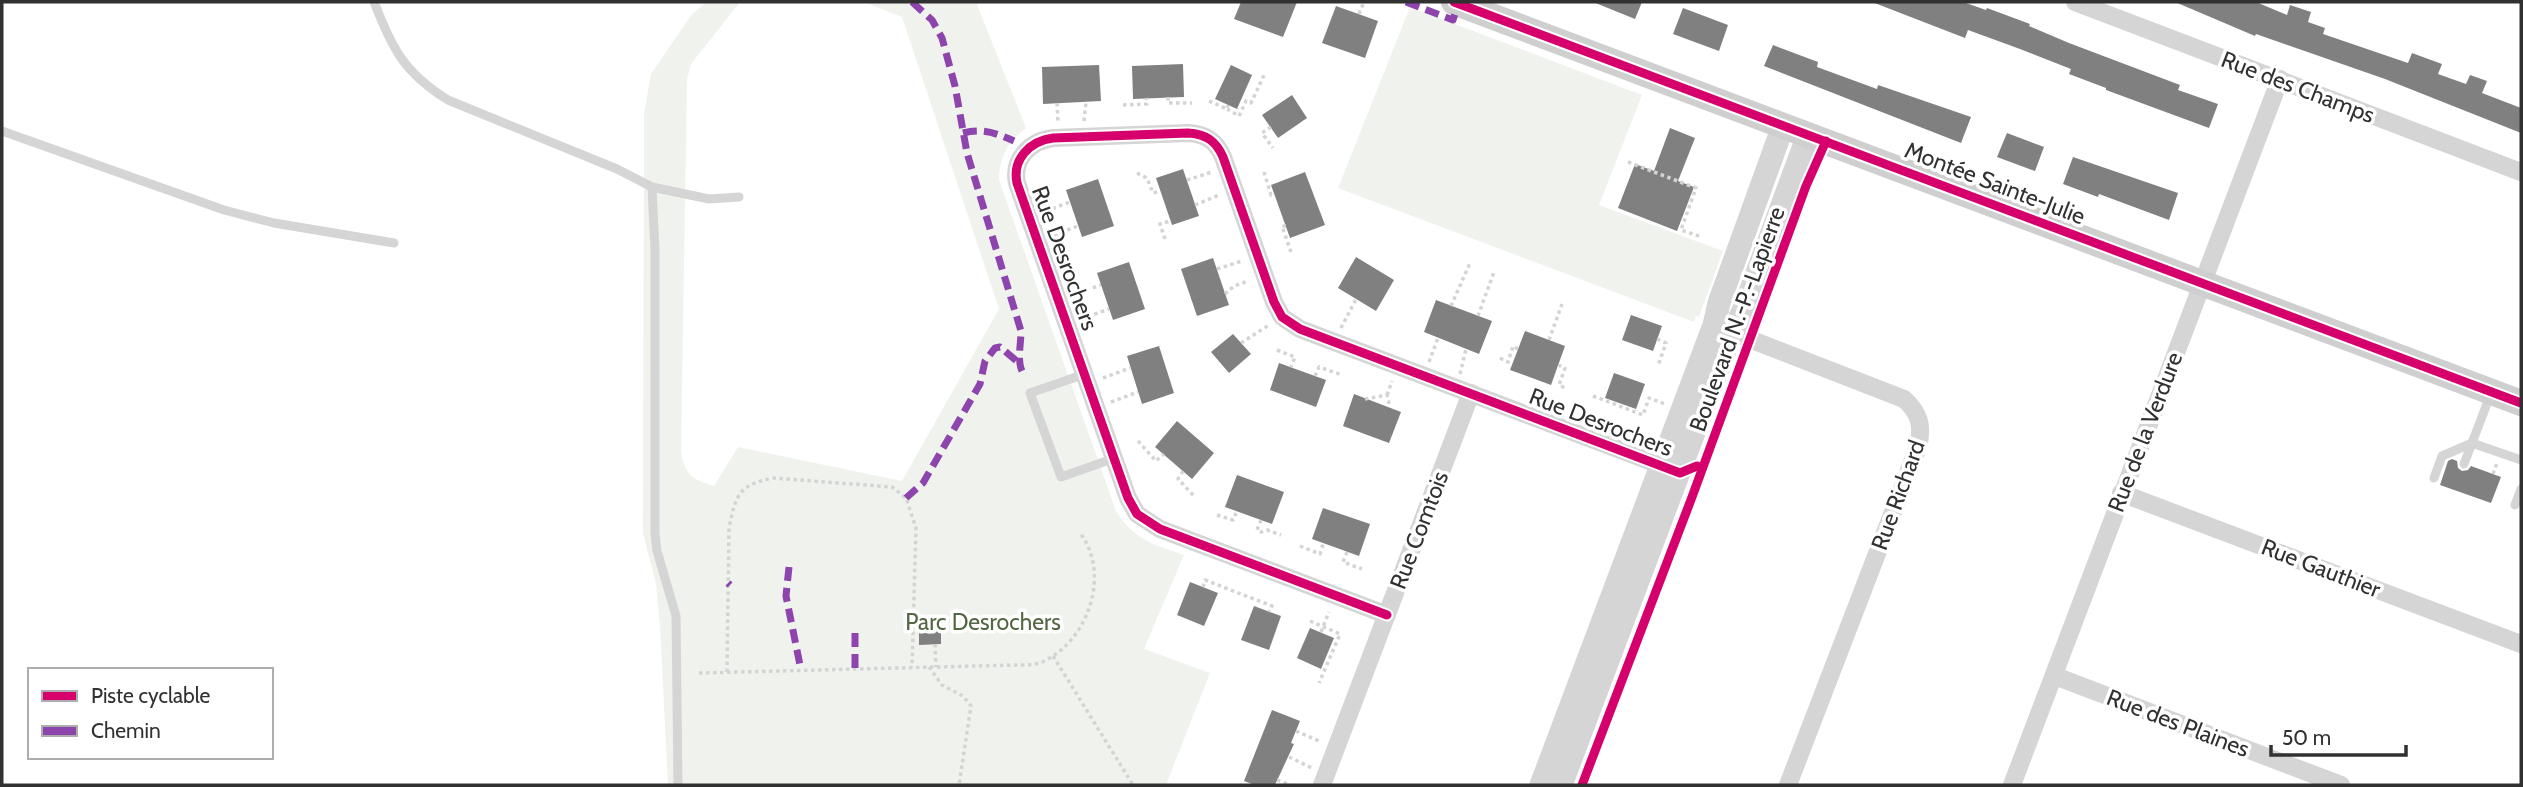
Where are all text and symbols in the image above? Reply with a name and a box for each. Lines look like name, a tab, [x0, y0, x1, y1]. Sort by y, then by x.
street label: Rue des Champs	[2217, 45, 2379, 129]
street label: Montée Sainte-Julie	[1901, 136, 2089, 230]
street label: Rue Desrochers	[1026, 182, 1104, 334]
street label: Boulevard N.-P.-Lapierre	[1683, 203, 1791, 435]
street label: Rue de la Verdure	[2102, 348, 2188, 516]
street label: Rue Desrochers	[1525, 382, 1677, 462]
street label: Rue Richard	[1865, 436, 1931, 554]
street label: Rue Comtois	[1384, 467, 1454, 593]
street label: Rue Gauthier	[2258, 532, 2385, 604]
park label: Parc Desrochers	[905, 608, 1061, 636]
legend	[28, 668, 273, 759]
text: Piste cyclable	[91, 683, 211, 708]
street label: Rue des Plaines	[2103, 683, 2253, 763]
scale bar	[2271, 714, 2406, 758]
text: Chemin	[91, 718, 161, 743]
text: 50 m	[2282, 725, 2331, 750]

